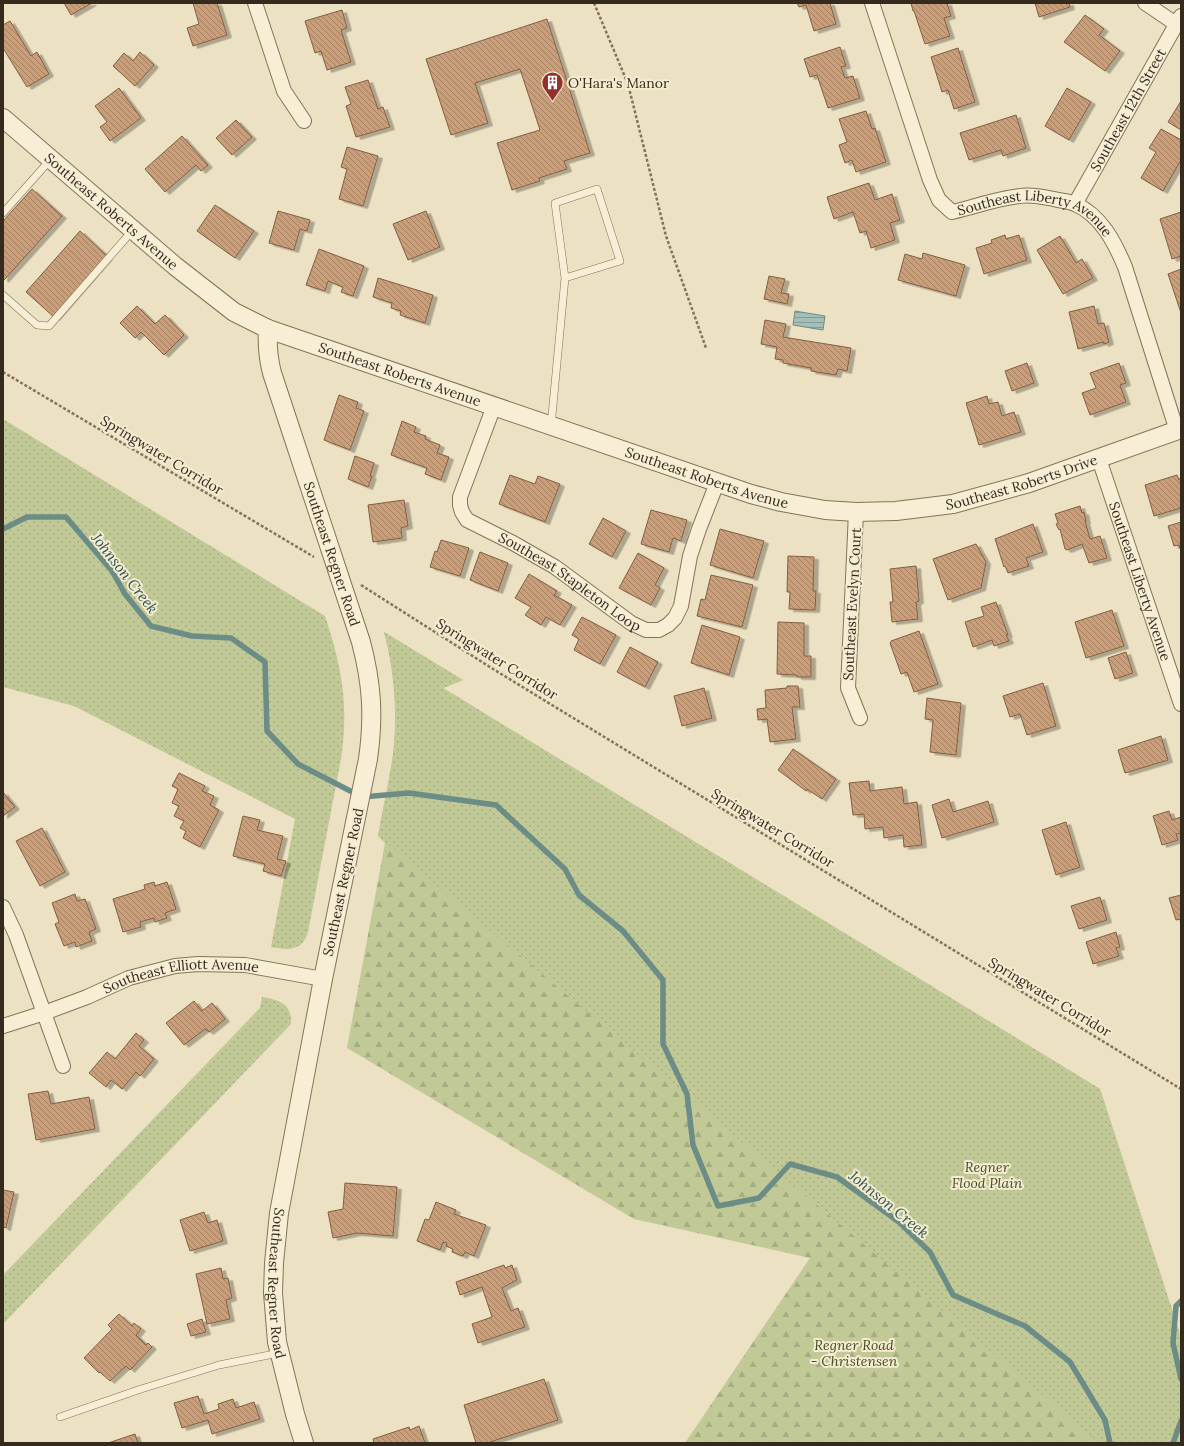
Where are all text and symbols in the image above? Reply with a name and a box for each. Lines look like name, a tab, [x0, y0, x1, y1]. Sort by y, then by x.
street label: Southeast 12th Street	[1086, 45, 1170, 175]
building icon: O'Hara's Manor	[540, 70, 566, 103]
place label: O'Hara's Manor	[568, 74, 669, 92]
street label: Southeast Roberts Avenue	[41, 149, 182, 274]
street label: Southeast Liberty Avenue	[955, 186, 1117, 240]
street label: Southeast Roberts Avenue	[316, 338, 484, 410]
street label: Springwater Corridor	[97, 411, 227, 499]
street label: Southeast Roberts Avenue	[623, 443, 790, 512]
street label: Southeast Roberts Drive	[944, 450, 1100, 514]
street label: Southeast Regner Road	[300, 479, 364, 629]
street label: Southeast Liberty Avenue	[1105, 499, 1175, 664]
street label: Southeast Evelyn Court	[839, 527, 865, 681]
water label: Johnson Creek	[87, 528, 163, 617]
street label: Southeast Stapleton Loop	[495, 528, 644, 635]
street label: Springwater Corridor	[433, 614, 561, 704]
street label: Springwater Corridor	[708, 784, 838, 872]
street label: Southeast Regner Road	[318, 806, 368, 958]
street label: Springwater Corridor	[985, 953, 1115, 1041]
street label: Southeast Elliott Avenue	[100, 955, 261, 998]
park label: Regner Flood Plain	[952, 1158, 1023, 1192]
water label: Johnson Creek	[844, 1165, 933, 1242]
street label: Southeast Regner Road	[264, 1206, 290, 1360]
park label: Regner Road - Christensen	[811, 1336, 898, 1370]

